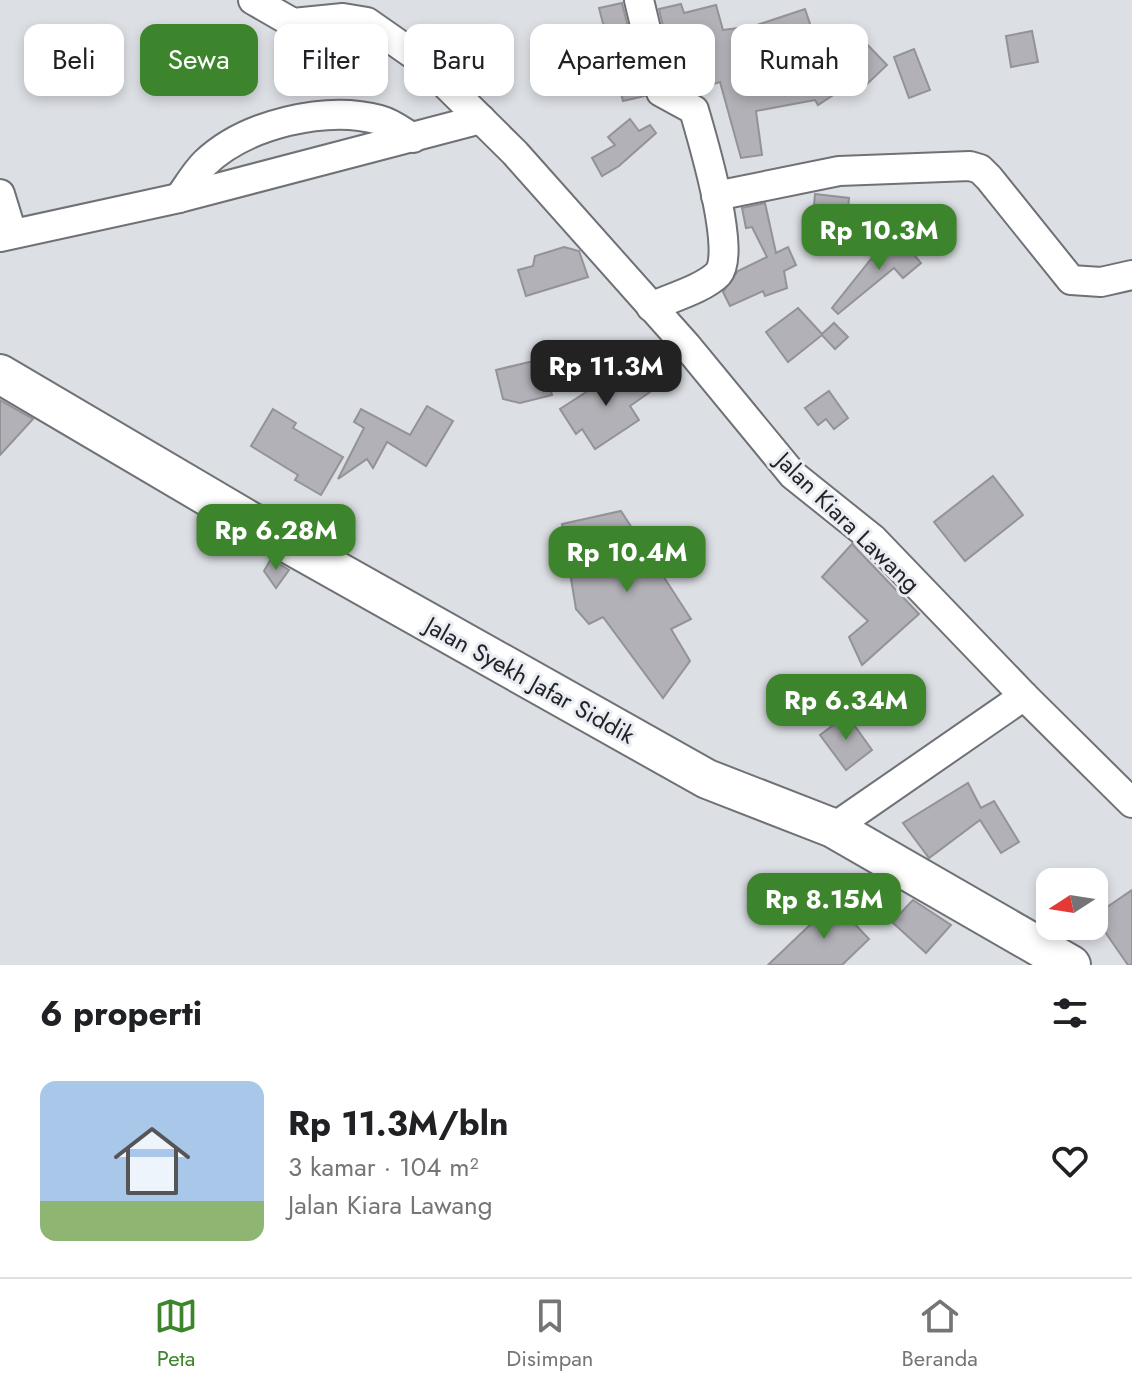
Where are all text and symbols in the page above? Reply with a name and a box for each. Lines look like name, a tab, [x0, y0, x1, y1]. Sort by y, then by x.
chip: Beli	[24, 24, 124, 96]
chip: Sewa	[140, 24, 258, 96]
chip: Filter	[274, 24, 388, 96]
chip: Baru	[404, 24, 514, 96]
chip: Apartemen	[530, 24, 715, 96]
chip: Rumah	[731, 24, 868, 96]
pin: Rp 10.3M	[796, 204, 962, 272]
text: Rp 10.3M	[820, 211, 938, 249]
pin: Rp 11.3M	[523, 340, 689, 408]
text: Rp 11.3M	[549, 347, 663, 385]
street label: Jalan Kiara Lawang	[766, 442, 928, 600]
pin: Rp 6.28M	[193, 504, 359, 572]
text: Rp 6.28M	[215, 511, 337, 549]
pin: Rp 10.4M	[544, 526, 710, 594]
text: Rp 10.4M	[567, 533, 687, 571]
street label: Jalan Syekh Jafar Siddik	[416, 606, 642, 752]
pin: Rp 6.34M	[763, 674, 929, 742]
text: Rp 6.34M	[784, 681, 908, 719]
north arrow	[1036, 868, 1108, 940]
map controls	[1036, 868, 1108, 940]
pin: Rp 8.15M	[741, 873, 907, 941]
text: Rp 8.15M	[765, 880, 883, 918]
text: 6 properti	[40, 989, 202, 1038]
icon: filters	[1048, 991, 1092, 1035]
text: Rp 11.3M/bln	[288, 1099, 509, 1148]
icon: home	[104, 1113, 200, 1209]
icon: heart	[1048, 1139, 1092, 1183]
text: 3 kamar · 104 m²	[288, 1148, 479, 1186]
text: Jalan Kiara Lawang	[288, 1186, 493, 1224]
tab: Peta	[154, 1294, 198, 1374]
tab: Disimpan	[506, 1294, 593, 1374]
tab: Beranda	[902, 1294, 978, 1374]

